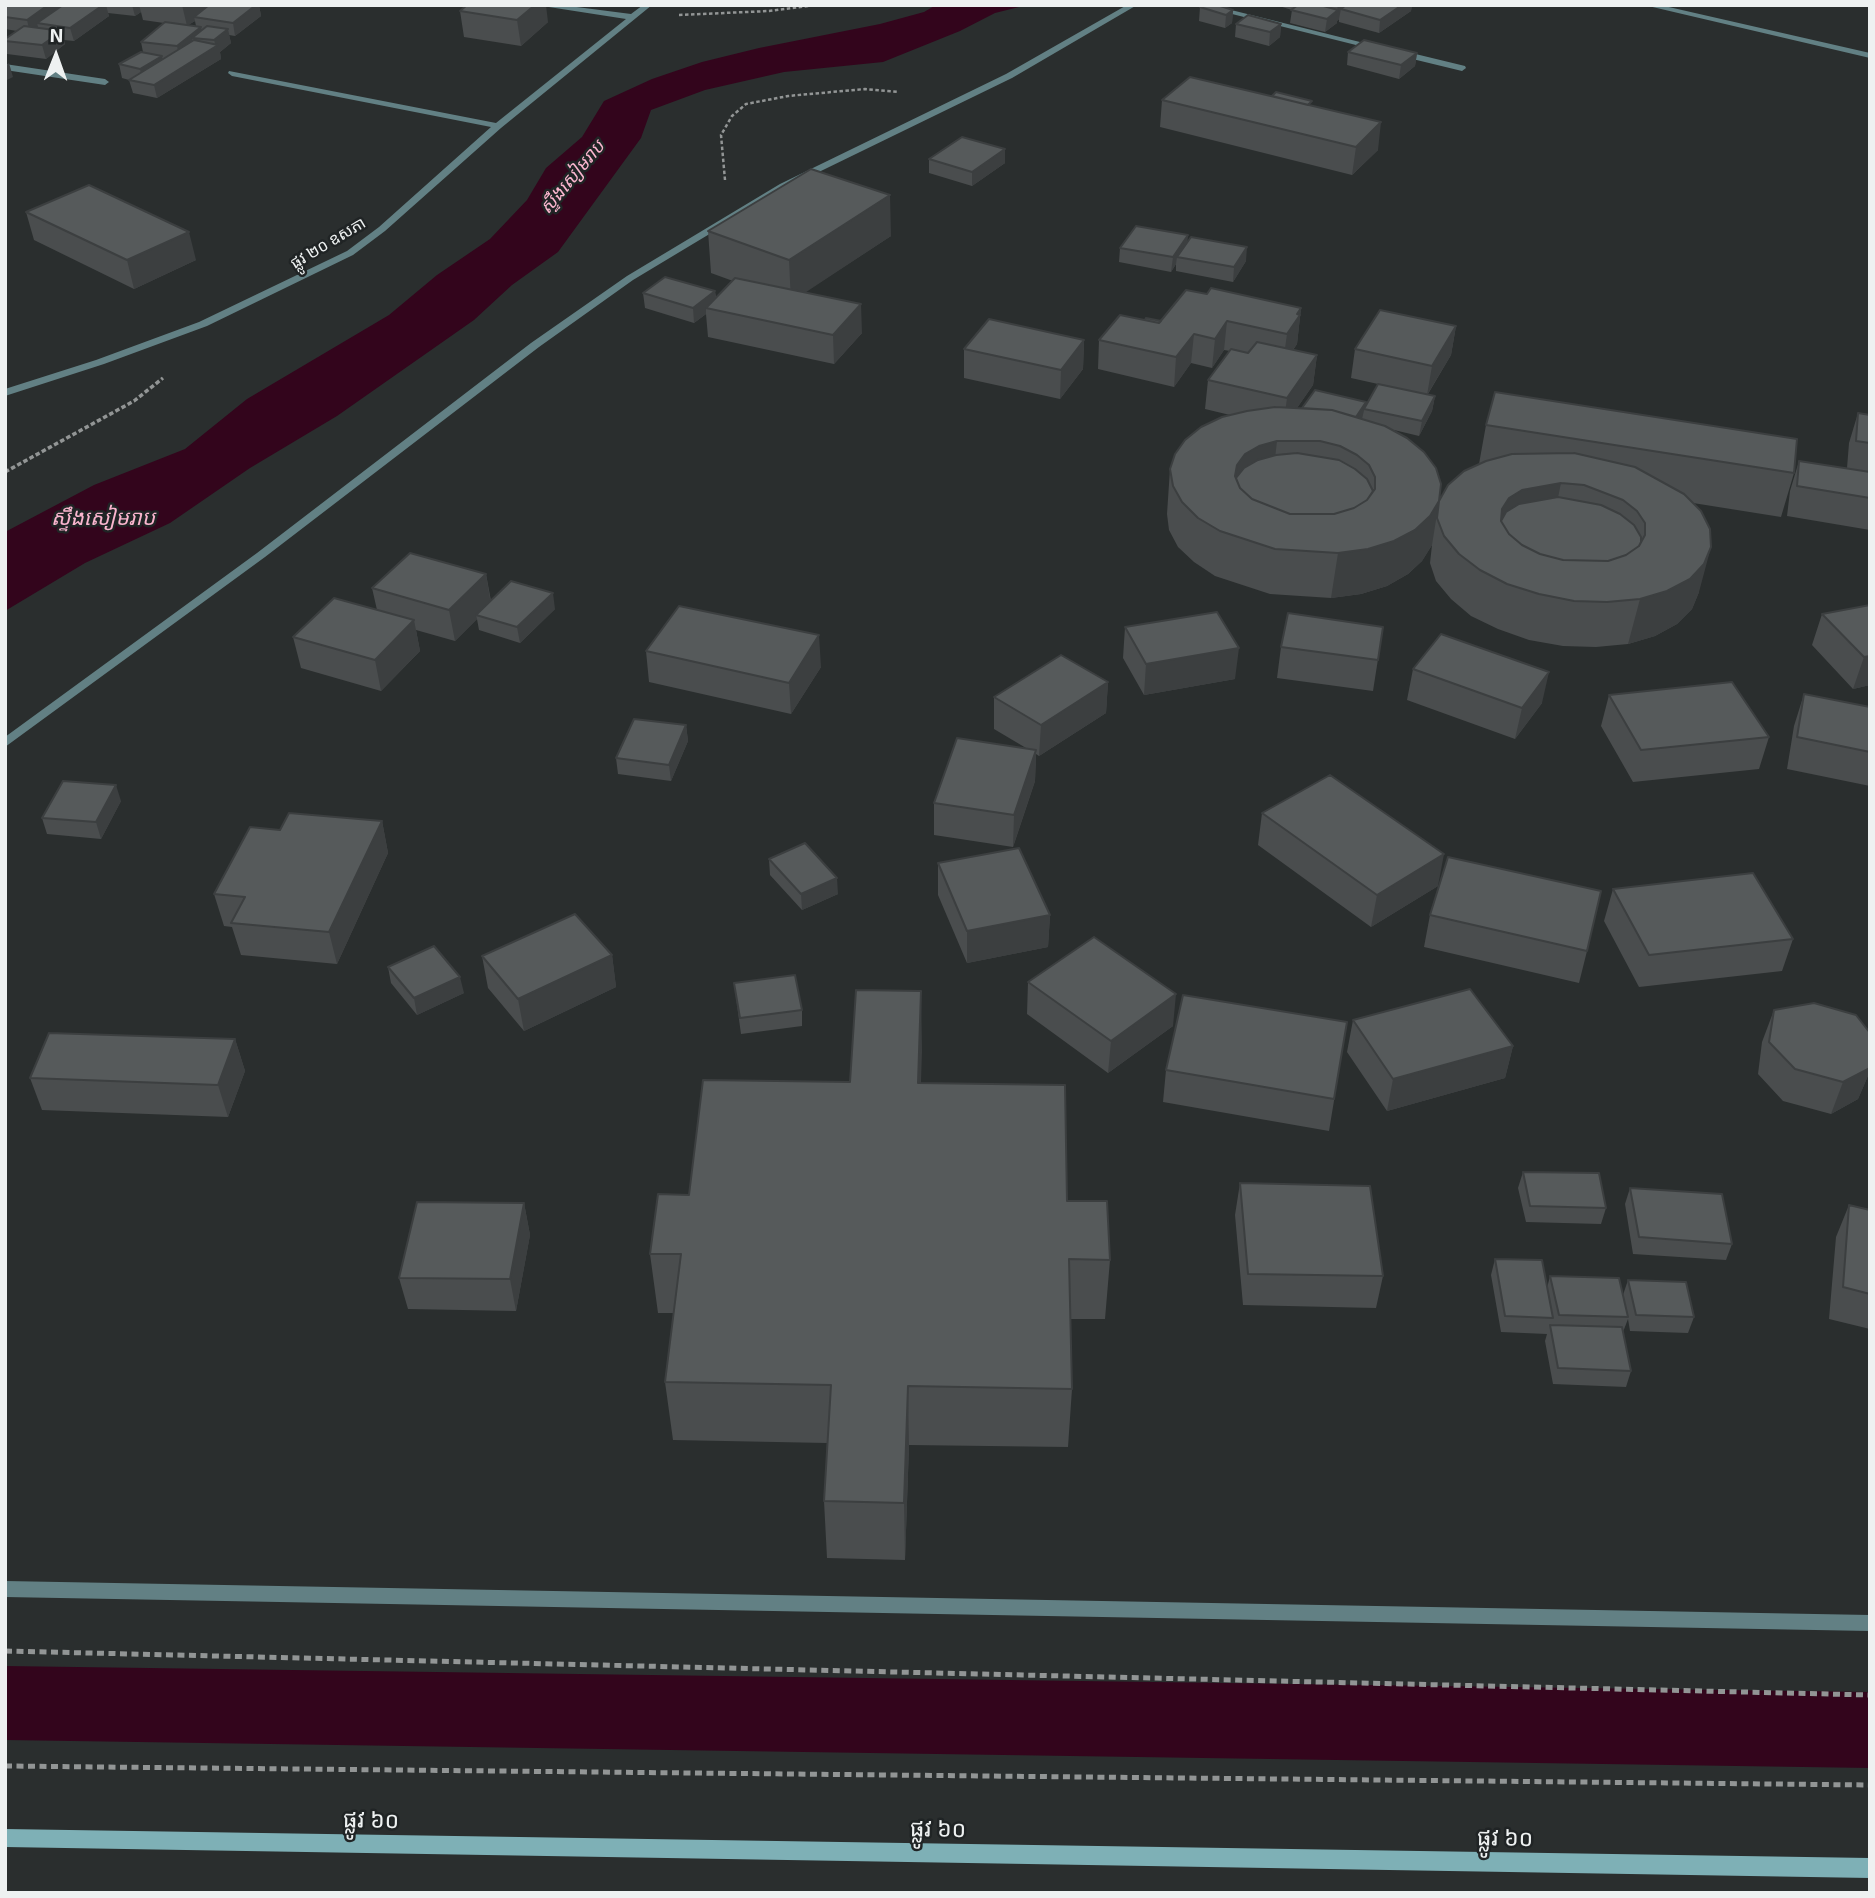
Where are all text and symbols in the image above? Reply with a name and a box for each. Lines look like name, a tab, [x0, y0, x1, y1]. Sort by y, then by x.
north arrow	[21, 21, 91, 91]
text: N	[49, 23, 63, 46]
water label: ស្ទឹងសៀមរាប	[535, 136, 609, 218]
street label: ផ្លូវ ២០ ឧសភា	[287, 213, 369, 273]
water label: ស្ទឹងសៀមរាប	[51, 505, 155, 531]
street label: ផ្លូវ ៦០	[343, 1806, 399, 1834]
street label: ផ្លូវ ៦០	[910, 1815, 966, 1843]
street label: ផ្លូវ ៦០	[1477, 1824, 1533, 1852]

